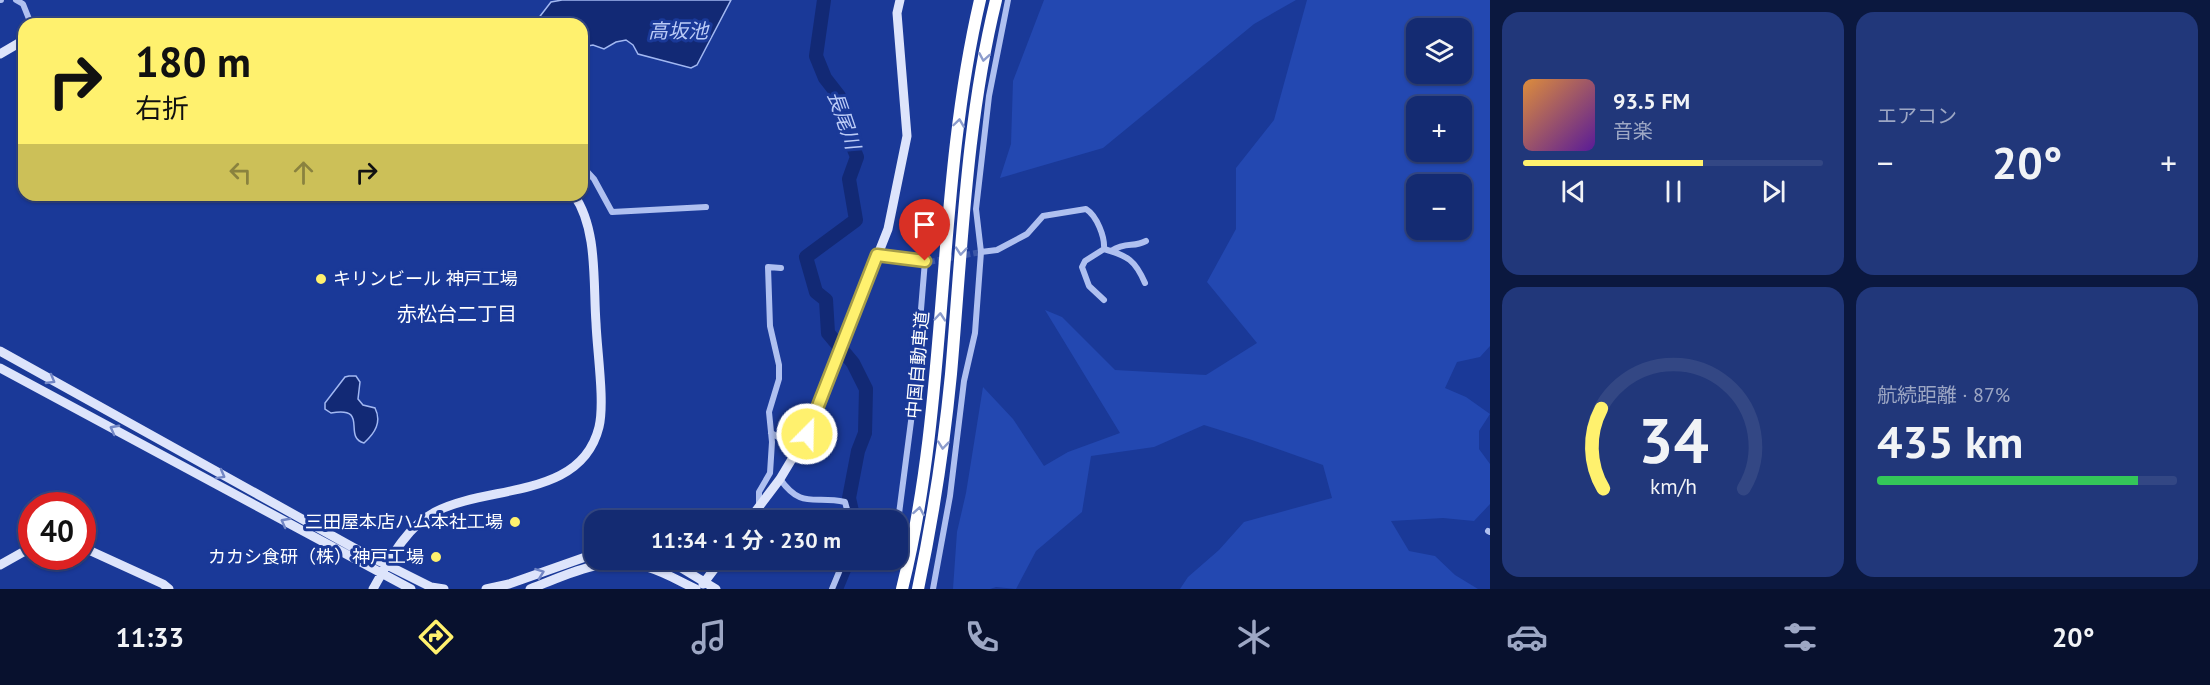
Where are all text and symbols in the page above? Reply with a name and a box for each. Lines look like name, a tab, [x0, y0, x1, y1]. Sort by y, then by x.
water label: 高坂池	[648, 18, 710, 44]
map controls	[1406, 18, 1472, 240]
button: layers	[1406, 18, 1472, 84]
text: 180 m	[135, 34, 251, 89]
icon: right	[36, 42, 114, 120]
one-way arrow	[978, 52, 991, 62]
water label: 長尾川	[822, 87, 867, 154]
text: 93.5 FM	[1613, 87, 1690, 115]
text: 右折	[135, 91, 189, 125]
button: +	[1406, 96, 1472, 162]
text: エアコン	[1877, 103, 1957, 129]
text: 音楽	[1613, 118, 1653, 144]
one-way arrow	[952, 119, 964, 128]
text: 20°	[1992, 133, 2062, 191]
text: −	[1877, 141, 1894, 184]
text: +	[2160, 141, 2177, 184]
icon: left	[224, 156, 257, 189]
icon: ahead	[287, 156, 320, 189]
icon: right	[350, 156, 383, 189]
button: −	[1406, 174, 1472, 240]
icon: previous	[1557, 175, 1590, 208]
icon: pause	[1657, 175, 1690, 208]
icon: next	[1757, 175, 1790, 208]
pin	[899, 199, 950, 261]
icon: arrive	[908, 208, 941, 241]
one-way arrow	[955, 246, 968, 255]
place label: キリンビール 神戸工場	[333, 267, 518, 290]
marker: キリンビール 神戸工場	[314, 272, 328, 286]
district label: 赤松台二丁目	[397, 301, 517, 327]
street label: 中国自動車道	[901, 310, 934, 420]
one-way arrow	[933, 313, 946, 322]
one-way arrow	[45, 372, 55, 384]
text: 航続距離 · 87%	[1877, 382, 2010, 408]
text: 34	[1638, 399, 1708, 480]
position arrow	[775, 402, 839, 466]
text: 435 km	[1877, 412, 2023, 470]
one-way arrow	[109, 425, 120, 436]
one-way arrow	[937, 440, 950, 449]
one-way arrow	[215, 468, 225, 479]
text: km/h	[1649, 472, 1696, 500]
speed limit sign: 40	[18, 492, 96, 570]
one-way arrow	[912, 507, 924, 516]
place label: 三田屋本店ハム本社工場	[305, 510, 503, 533]
marker: 三田屋本店ハム本社工場	[508, 515, 522, 529]
one-way arrow	[281, 518, 291, 529]
text: 11:34 · 1 分 · 230 m	[651, 526, 841, 554]
place label: カカシ食研（株）神戸工場	[208, 545, 424, 568]
marker: カカシ食研（株）神戸工場	[429, 550, 443, 564]
one-way arrow	[534, 567, 545, 580]
icon: directions	[415, 616, 457, 658]
icon: music	[688, 616, 730, 658]
icon: phone	[961, 616, 1003, 658]
icon: climate	[1233, 616, 1275, 658]
icon: car	[1506, 616, 1548, 658]
icon: filters	[1779, 616, 1821, 658]
text: 11:33	[115, 620, 184, 654]
text: 20°	[2052, 620, 2094, 654]

